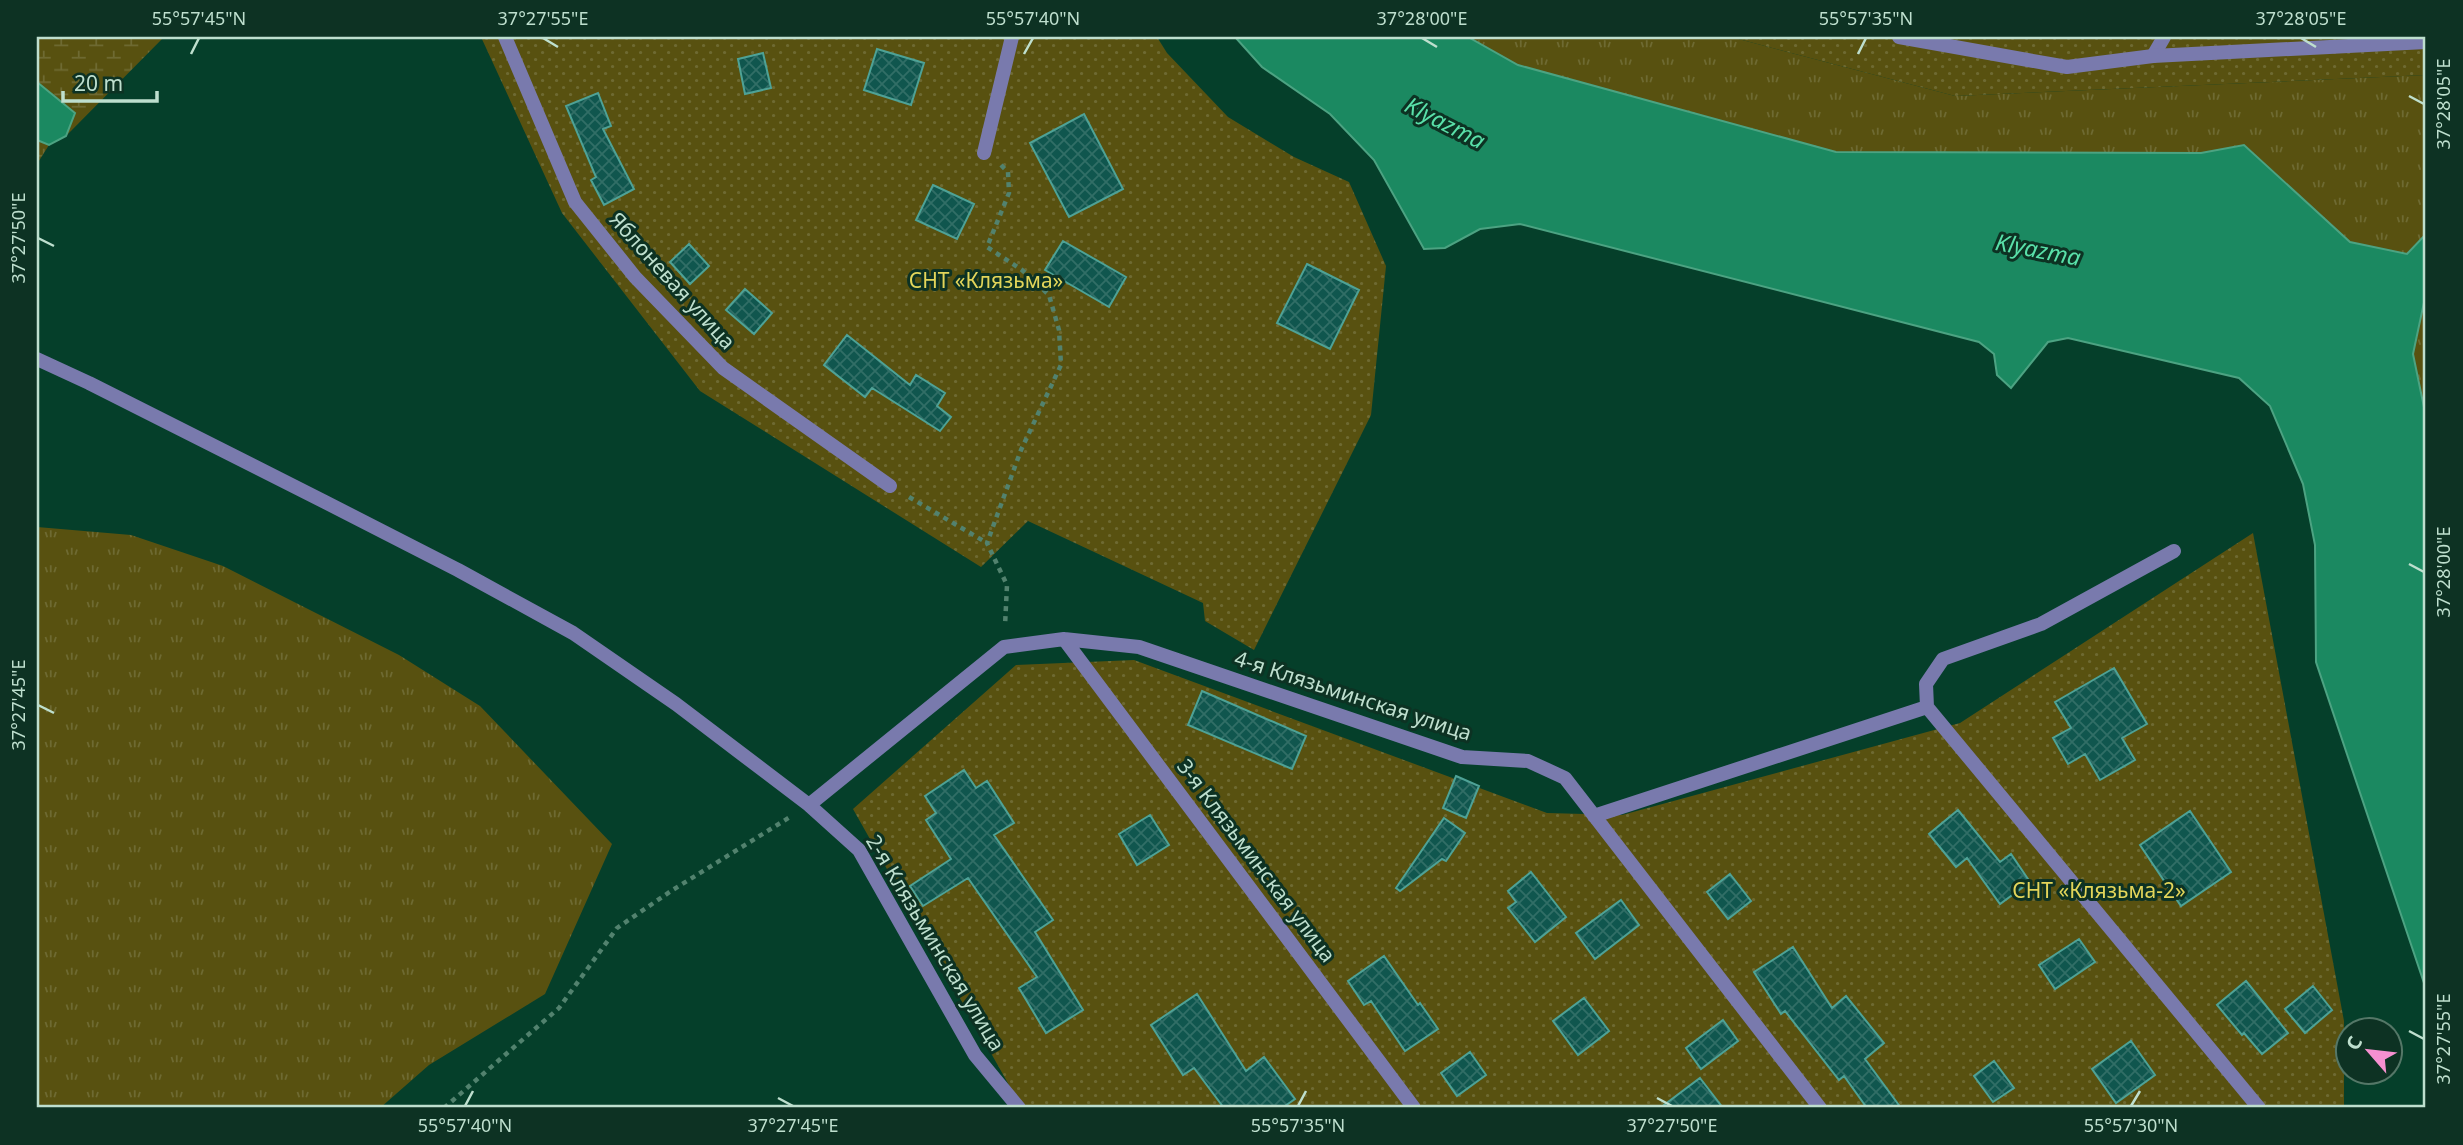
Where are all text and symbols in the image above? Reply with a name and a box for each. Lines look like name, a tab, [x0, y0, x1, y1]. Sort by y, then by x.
text: 55°57'45"N	[152, 6, 246, 30]
text: 37°27'55"E	[498, 6, 588, 30]
text: 55°57'40"N	[986, 6, 1080, 30]
text: 37°28'00"E	[1377, 6, 1467, 30]
text: 55°57'35"N	[1819, 6, 1913, 30]
text: 37°28'05"E	[2256, 6, 2346, 30]
text: 37°28'05"E	[2431, 59, 2455, 149]
scale bar	[63, 60, 158, 104]
text: 20 m	[74, 69, 123, 97]
water label: Klyazma	[1400, 88, 1491, 156]
text: 37°27'50"E	[6, 193, 30, 283]
street label: Яблоневая улица	[604, 206, 742, 355]
water label: Klyazma	[1993, 225, 2083, 273]
park label: СНТ «Клязьма»	[909, 266, 1063, 294]
text: 37°28'00"E	[2431, 527, 2455, 617]
street label: 4-я Клязьминская улица	[1231, 643, 1475, 747]
text: 37°27'45"E	[6, 660, 30, 750]
street label: 3-я Клязьминская улица	[1171, 753, 1342, 968]
street label: 2-я Клязьминская улица	[860, 829, 1012, 1056]
park label: СНТ «Клязьма-2»	[2012, 876, 2186, 904]
text: 37°27'55"E	[2431, 994, 2455, 1084]
north arrow	[2334, 1016, 2404, 1086]
text: С	[2340, 1032, 2368, 1055]
text: 55°57'40"N	[418, 1113, 512, 1137]
text: 37°27'45"E	[748, 1113, 838, 1137]
text: 55°57'35"N	[1251, 1113, 1345, 1137]
text: 37°27'50"E	[1627, 1113, 1717, 1137]
text: 55°57'30"N	[2084, 1113, 2178, 1137]

